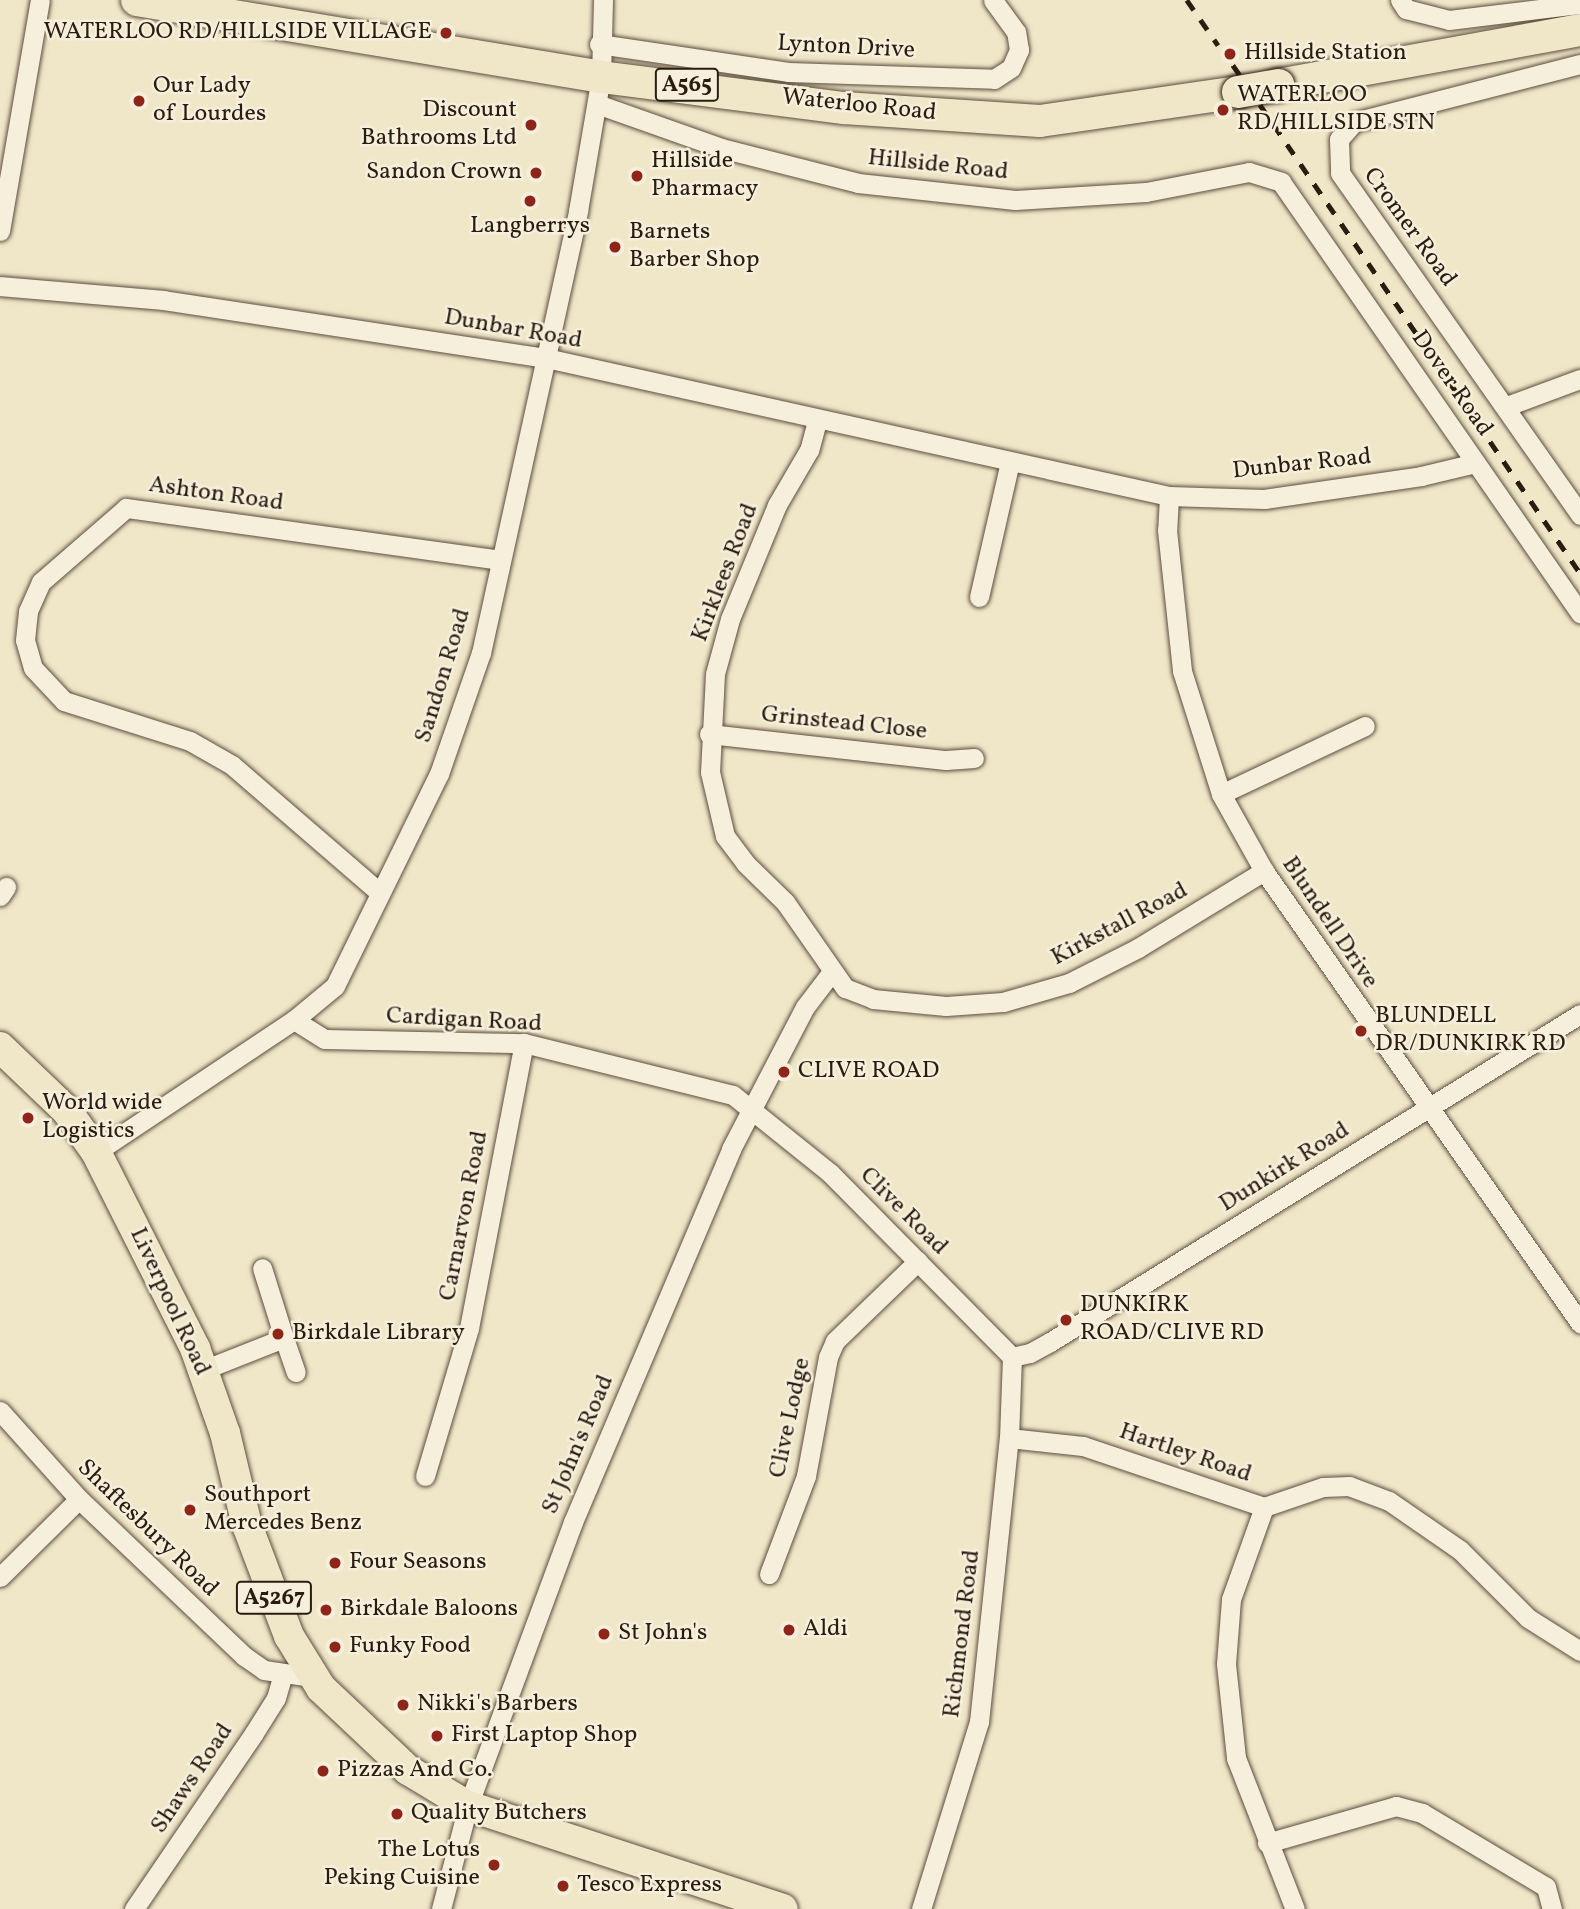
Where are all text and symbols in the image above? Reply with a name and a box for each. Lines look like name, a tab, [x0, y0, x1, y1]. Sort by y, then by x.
place label: WATERLOO RD/HILLSIDE VILLAGE	[43, 19, 432, 47]
marker: WATERLOO RD/HILLSIDE VILLAGE	[438, 25, 454, 41]
street label: Lynton Drive	[776, 30, 916, 66]
place label: Hillside Station	[1244, 40, 1407, 68]
marker: Hillside Station	[1222, 46, 1238, 62]
road number: A565	[654, 66, 720, 104]
place label: Our Lady of Lourdes	[153, 73, 264, 129]
place label: WATERLOO RD/HILLSIDE STN	[1237, 82, 1435, 138]
street label: Waterloo Road	[780, 84, 938, 128]
marker: Our Lady of Lourdes	[131, 93, 147, 109]
place label: Discount Bathrooms Ltd	[361, 97, 517, 153]
marker: WATERLOO RD/HILLSIDE STN	[1215, 102, 1231, 118]
marker: Discount Bathrooms Ltd	[523, 117, 539, 133]
street label: Hillside Road	[866, 144, 1010, 188]
place label: Hillside Pharmacy	[651, 148, 758, 204]
place label: Sandon Crown	[366, 159, 522, 187]
street label: Cromer Road	[1356, 163, 1462, 293]
marker: Sandon Crown	[528, 165, 544, 181]
marker: Hillside Pharmacy	[629, 168, 645, 184]
marker: Langberrys	[522, 193, 538, 209]
place label: Langberrys	[470, 213, 590, 241]
place label: Barnets Barber Shop	[629, 219, 759, 275]
marker: Barnets Barber Shop	[607, 239, 623, 255]
street label: Dunbar Road	[442, 304, 584, 356]
street label: Dover Road	[1404, 325, 1498, 443]
street label: Dunbar Road	[1231, 443, 1373, 487]
street label: Ashton Road	[147, 471, 285, 519]
street label: Kirklees Road	[686, 500, 766, 646]
street label: Sandon Road	[410, 605, 478, 747]
street label: Grinstead Close	[760, 701, 928, 747]
street label: Blundell Drive	[1274, 852, 1384, 994]
street label: Kirkstall Road	[1047, 877, 1193, 973]
street label: Cardigan Road	[385, 1003, 543, 1039]
place label: BLUNDELL DR/DUNKIRK RD	[1375, 1003, 1565, 1059]
marker: BLUNDELL DR/DUNKIRK RD	[1353, 1023, 1369, 1039]
place label: CLIVE ROAD	[798, 1058, 939, 1086]
marker: CLIVE ROAD	[776, 1064, 792, 1080]
place label: World wide Logistics	[42, 1090, 163, 1146]
marker: World wide Logistics	[20, 1110, 36, 1126]
street label: Dunkirk Road	[1215, 1117, 1355, 1219]
street label: Carnarvon Road	[434, 1129, 496, 1303]
street label: Clive Road	[853, 1162, 953, 1262]
street label: Liverpool Road	[122, 1224, 216, 1380]
place label: DUNKIRK ROAD/CLIVE RD	[1080, 1292, 1264, 1348]
marker: DUNKIRK ROAD/CLIVE RD	[1058, 1312, 1074, 1328]
place label: Birkdale Library	[292, 1320, 465, 1348]
marker: Birkdale Library	[270, 1326, 286, 1342]
street label: Clive Lodge	[764, 1355, 818, 1481]
street label: St John's Road	[537, 1371, 621, 1519]
street label: Hartley Road	[1115, 1418, 1255, 1490]
street label: Shaftesbury Road	[70, 1454, 224, 1604]
place label: Southport Mercedes Benz	[204, 1482, 362, 1538]
marker: Southport Mercedes Benz	[182, 1502, 198, 1518]
street label: Richmond Road	[938, 1548, 988, 1720]
place label: Four Seasons	[349, 1549, 487, 1577]
marker: Four Seasons	[327, 1555, 343, 1571]
road number: A5267	[236, 1578, 312, 1618]
place label: Birkdale Baloons	[340, 1596, 518, 1624]
marker: Birkdale Baloons	[318, 1602, 334, 1618]
place label: Aldi	[803, 1616, 848, 1644]
place label: St John's	[618, 1620, 707, 1648]
marker: Aldi	[781, 1622, 797, 1638]
marker: St John's	[596, 1626, 612, 1642]
place label: Funky Food	[349, 1633, 472, 1661]
marker: Funky Food	[327, 1639, 343, 1655]
place label: Nikki's Barbers	[417, 1691, 578, 1719]
marker: Nikki's Barbers	[395, 1697, 411, 1713]
street label: Shaws Road	[146, 1718, 240, 1840]
place label: First Laptop Shop	[451, 1722, 637, 1750]
marker: First Laptop Shop	[429, 1728, 445, 1744]
place label: Pizzas And Co.	[337, 1757, 493, 1785]
marker: Pizzas And Co.	[315, 1763, 331, 1779]
place label: Quality Butchers	[411, 1800, 587, 1828]
marker: Quality Butchers	[389, 1806, 405, 1822]
place label: The Lotus Peking Cuisine	[324, 1837, 480, 1893]
marker: The Lotus Peking Cuisine	[486, 1857, 502, 1873]
place label: Tesco Express	[577, 1872, 722, 1900]
marker: Tesco Express	[555, 1878, 571, 1894]

